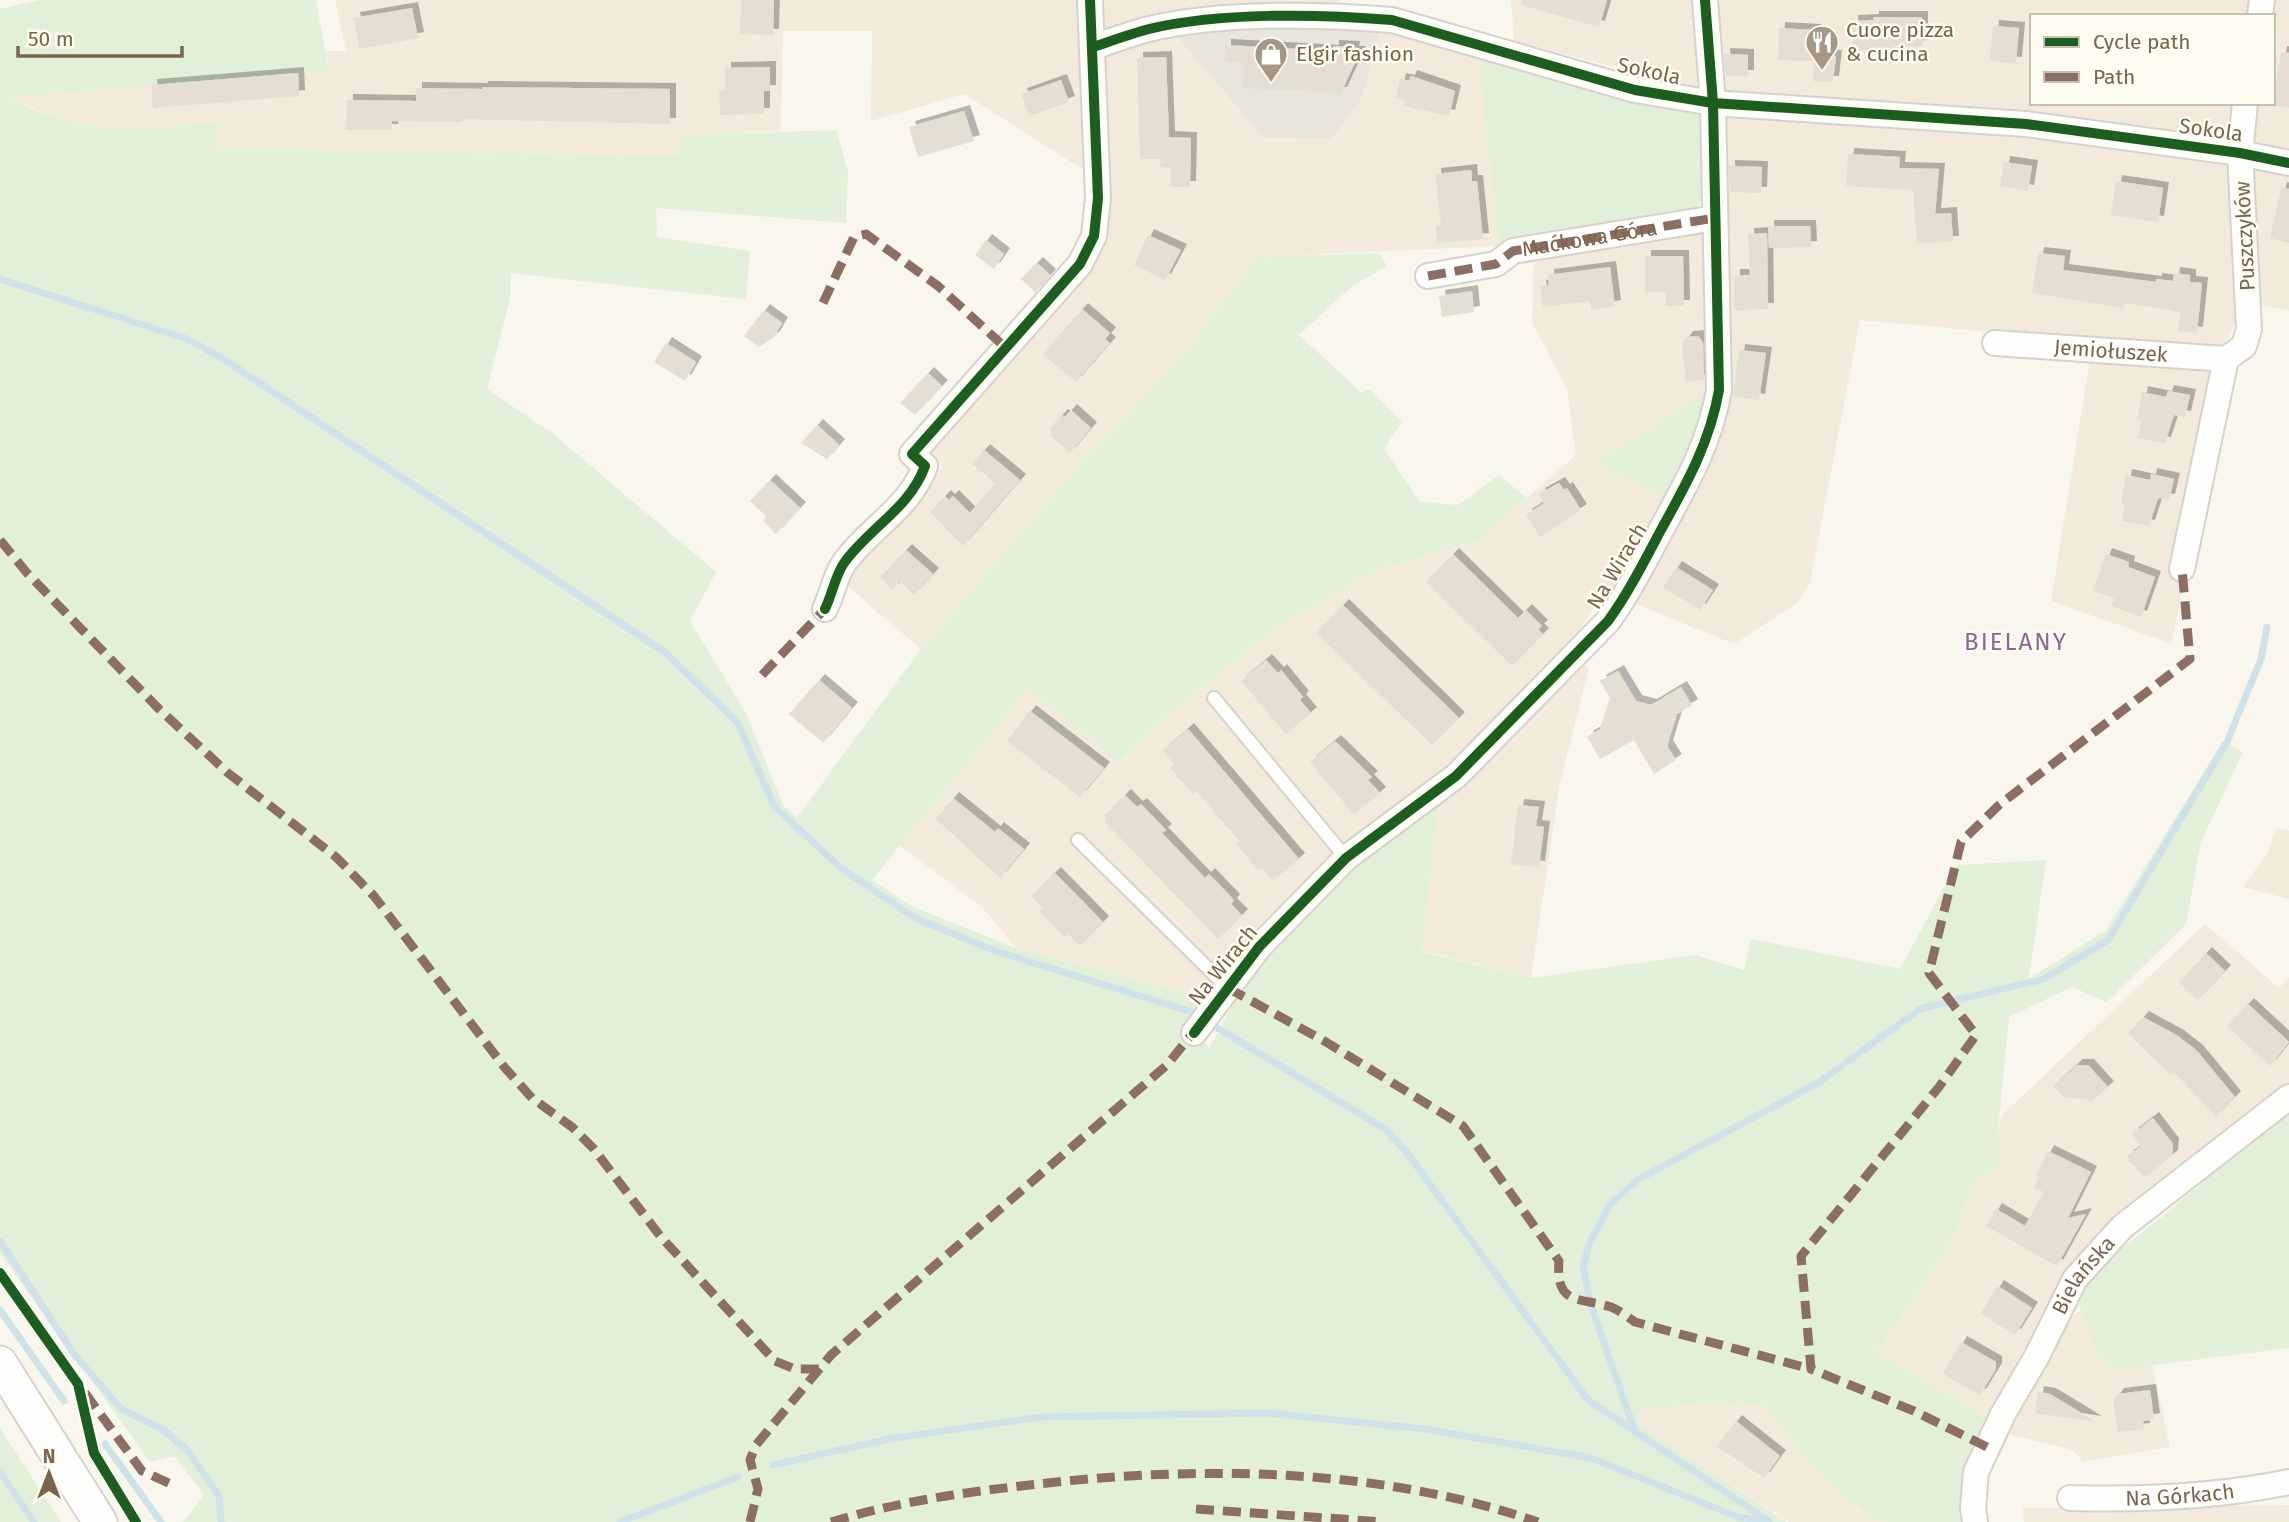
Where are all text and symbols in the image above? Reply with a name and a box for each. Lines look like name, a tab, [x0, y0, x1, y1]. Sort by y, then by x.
scale bar	[18, 14, 182, 58]
legend	[2030, 14, 2275, 105]
place label: Cuore pizza & cucina	[1846, 17, 1954, 67]
restaurant icon: Cuore pizza & cucina	[1803, 23, 1841, 72]
text: 50 m	[28, 26, 74, 52]
text: Cycle path	[2093, 29, 2191, 55]
shop icon: Elgir fashion	[1252, 35, 1290, 84]
place label: Elgir fashion	[1296, 41, 1414, 67]
street label: Sokola	[1615, 52, 1683, 90]
text: Path	[2093, 64, 2135, 90]
street label: Sokola	[2177, 113, 2245, 147]
street label: Puszczyków	[2229, 180, 2261, 292]
street label: Maćkowa Góra	[1520, 215, 1659, 262]
street label: Jemiołuszek	[2053, 334, 2169, 368]
street label: Na Wirach	[1581, 518, 1653, 614]
district label: BIELANY	[1964, 628, 2068, 656]
street label: Na Wirach	[1183, 920, 1263, 1010]
street label: Bielańska	[2046, 1231, 2121, 1319]
north arrow	[14, 1438, 84, 1508]
text: N	[43, 1445, 55, 1468]
street label: Na Górkach	[2125, 1478, 2236, 1511]

